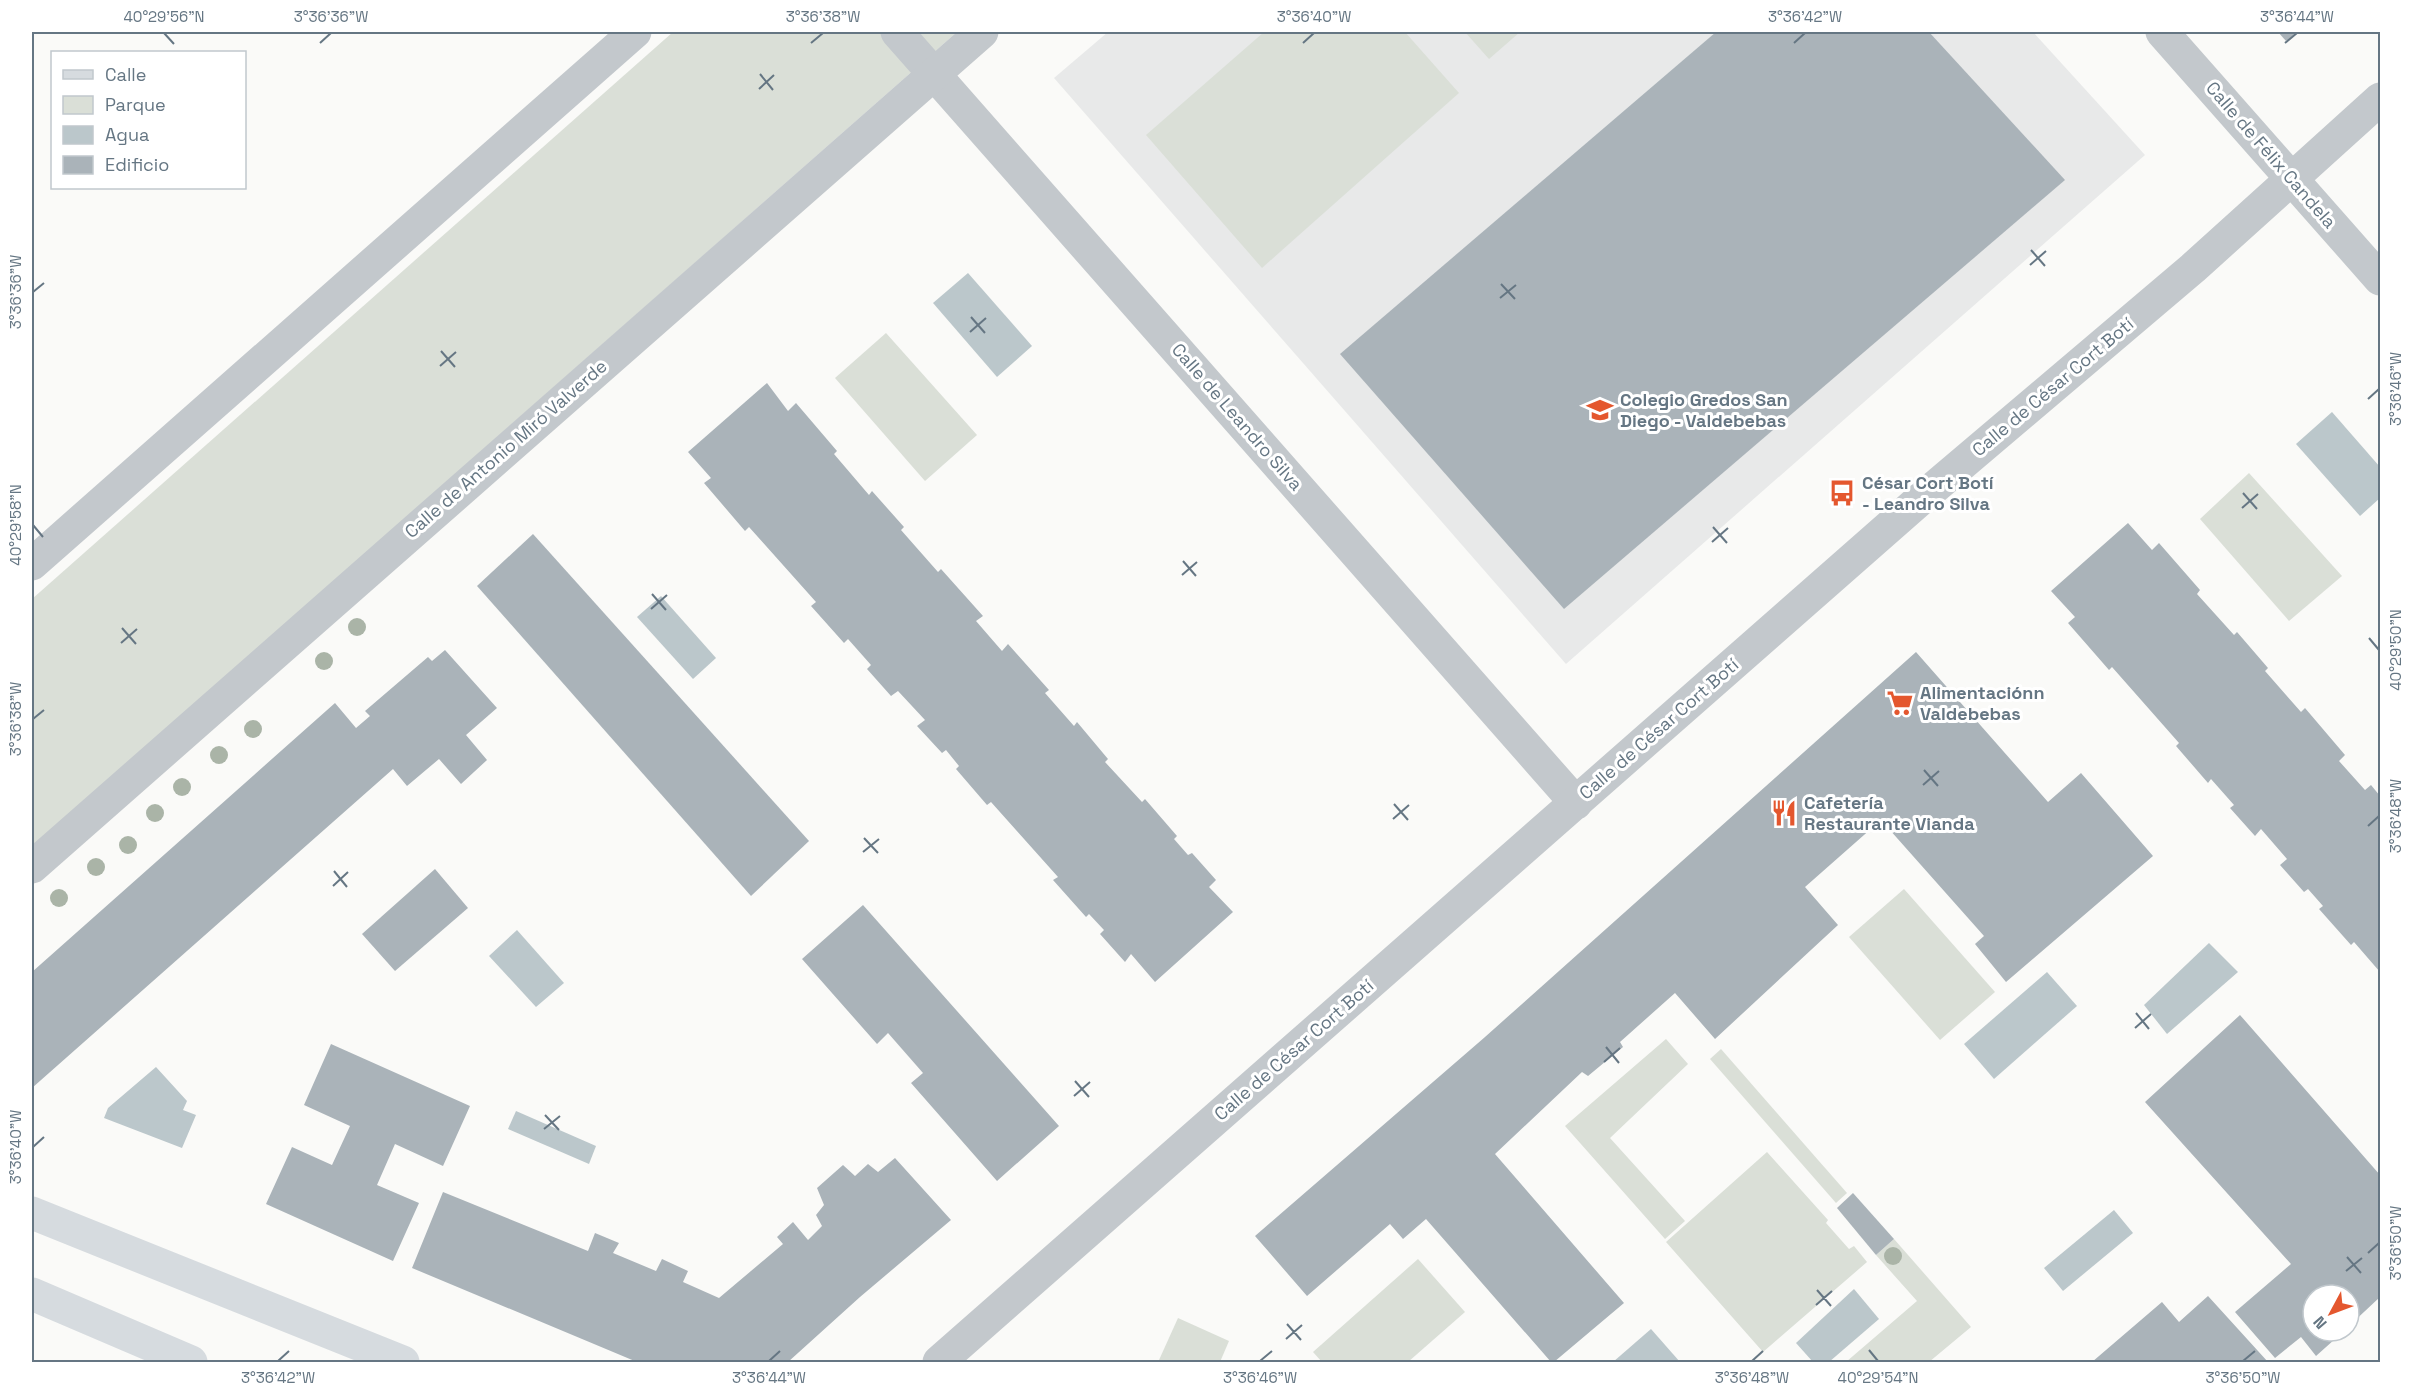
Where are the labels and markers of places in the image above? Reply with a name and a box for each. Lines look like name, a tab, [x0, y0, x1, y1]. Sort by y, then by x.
place label: Colegio Gredos San Diego - Valdebebas	[1620, 388, 1788, 432]
school or university icon: Colegio Gredos San Diego - Valdebebas	[1585, 395, 1615, 425]
place label: César Cort Botí - Leandro Silva	[1862, 471, 1994, 515]
bus stop icon: César Cort Botí - Leandro Silva	[1827, 478, 1857, 508]
place label: Alimentaciónn Valdebebas	[1920, 681, 2045, 725]
supermarket icon: Alimentaciónn Valdebebas	[1885, 688, 1915, 718]
place label: Cafetería Restaurante Vianda	[1804, 791, 1975, 835]
restaurant icon: Cafetería Restaurante Vianda	[1769, 798, 1799, 828]

